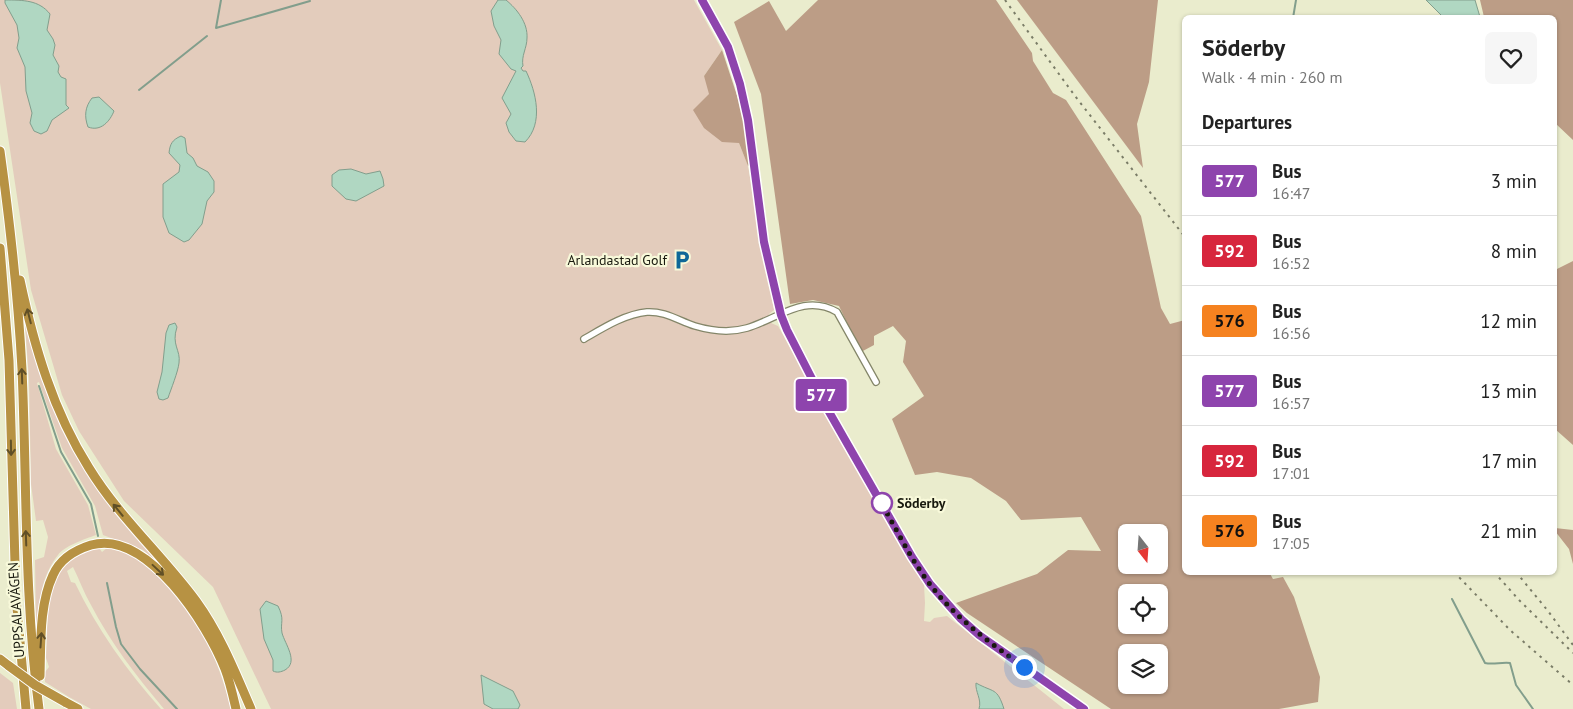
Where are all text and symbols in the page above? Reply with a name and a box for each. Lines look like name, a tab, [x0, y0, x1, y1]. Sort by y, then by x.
text: Söderby	[1202, 32, 1285, 63]
button: heart	[1485, 32, 1537, 84]
text: Walk · 4 min · 260 m	[1202, 67, 1342, 87]
text: Departures	[1202, 110, 1292, 134]
text: Bus	[1272, 159, 1301, 183]
text: 577	[1214, 169, 1245, 192]
text: 3 min	[1491, 169, 1537, 193]
text: 16:47	[1272, 183, 1310, 203]
text: Bus	[1272, 229, 1301, 253]
text: 592	[1214, 239, 1245, 262]
text: 8 min	[1491, 239, 1537, 263]
parking icon: Arlandastad Golf	[671, 249, 693, 271]
place label: Arlandastad Golf	[567, 251, 668, 269]
text: 16:52	[1272, 253, 1310, 273]
text: Bus	[1272, 299, 1301, 323]
one-way arrow	[23, 309, 33, 325]
text: 576	[1214, 309, 1245, 332]
text: 12 min	[1480, 309, 1537, 333]
text: 16:56	[1272, 323, 1310, 343]
one-way arrow	[17, 368, 27, 384]
text: Bus	[1272, 369, 1301, 393]
line badge: 577	[792, 379, 850, 411]
text: 577	[1214, 379, 1245, 402]
text: 13 min	[1480, 379, 1537, 403]
text: 577	[806, 383, 836, 406]
text: 16:57	[1272, 393, 1310, 413]
text: Bus	[1272, 439, 1301, 463]
one-way arrow	[7, 440, 16, 456]
text: 592	[1214, 449, 1245, 472]
text: 17 min	[1481, 449, 1537, 473]
text: 17:01	[1272, 463, 1310, 483]
marker: Söderby	[871, 492, 893, 514]
place label: Söderby	[897, 494, 946, 512]
one-way arrow	[113, 503, 124, 516]
text: Bus	[1272, 509, 1301, 533]
text: 576	[1214, 519, 1245, 542]
text: 21 min	[1480, 519, 1537, 543]
north arrow	[1118, 524, 1168, 574]
map controls	[1118, 524, 1168, 694]
one-way arrow	[21, 531, 31, 547]
text: 17:05	[1272, 533, 1310, 553]
street label: UPPSALAVÄGEN	[4, 562, 28, 658]
one-way arrow	[151, 564, 164, 576]
button: locate	[1118, 584, 1168, 634]
one-way arrow	[37, 633, 46, 649]
button: layers	[1118, 644, 1168, 694]
your location	[1012, 655, 1037, 680]

